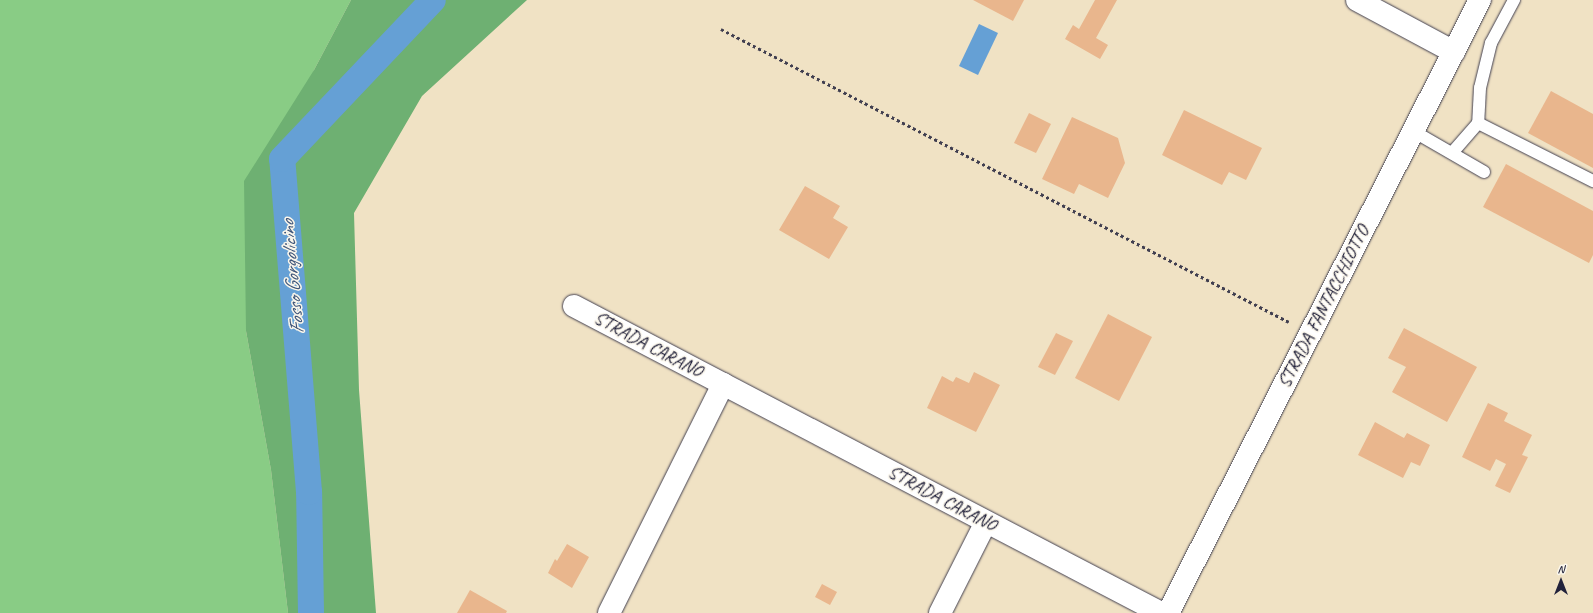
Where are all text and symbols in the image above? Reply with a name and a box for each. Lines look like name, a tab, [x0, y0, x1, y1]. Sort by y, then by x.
water label: Fosso Gorgolicino	[275, 219, 309, 335]
street label: STRADA FANTACCHIOTTO	[1273, 222, 1375, 392]
street label: STRADA CARANO	[590, 307, 706, 383]
street label: STRADA CARANO	[884, 461, 1000, 537]
north arrow	[1541, 561, 1581, 601]
text: N	[1558, 562, 1564, 576]

